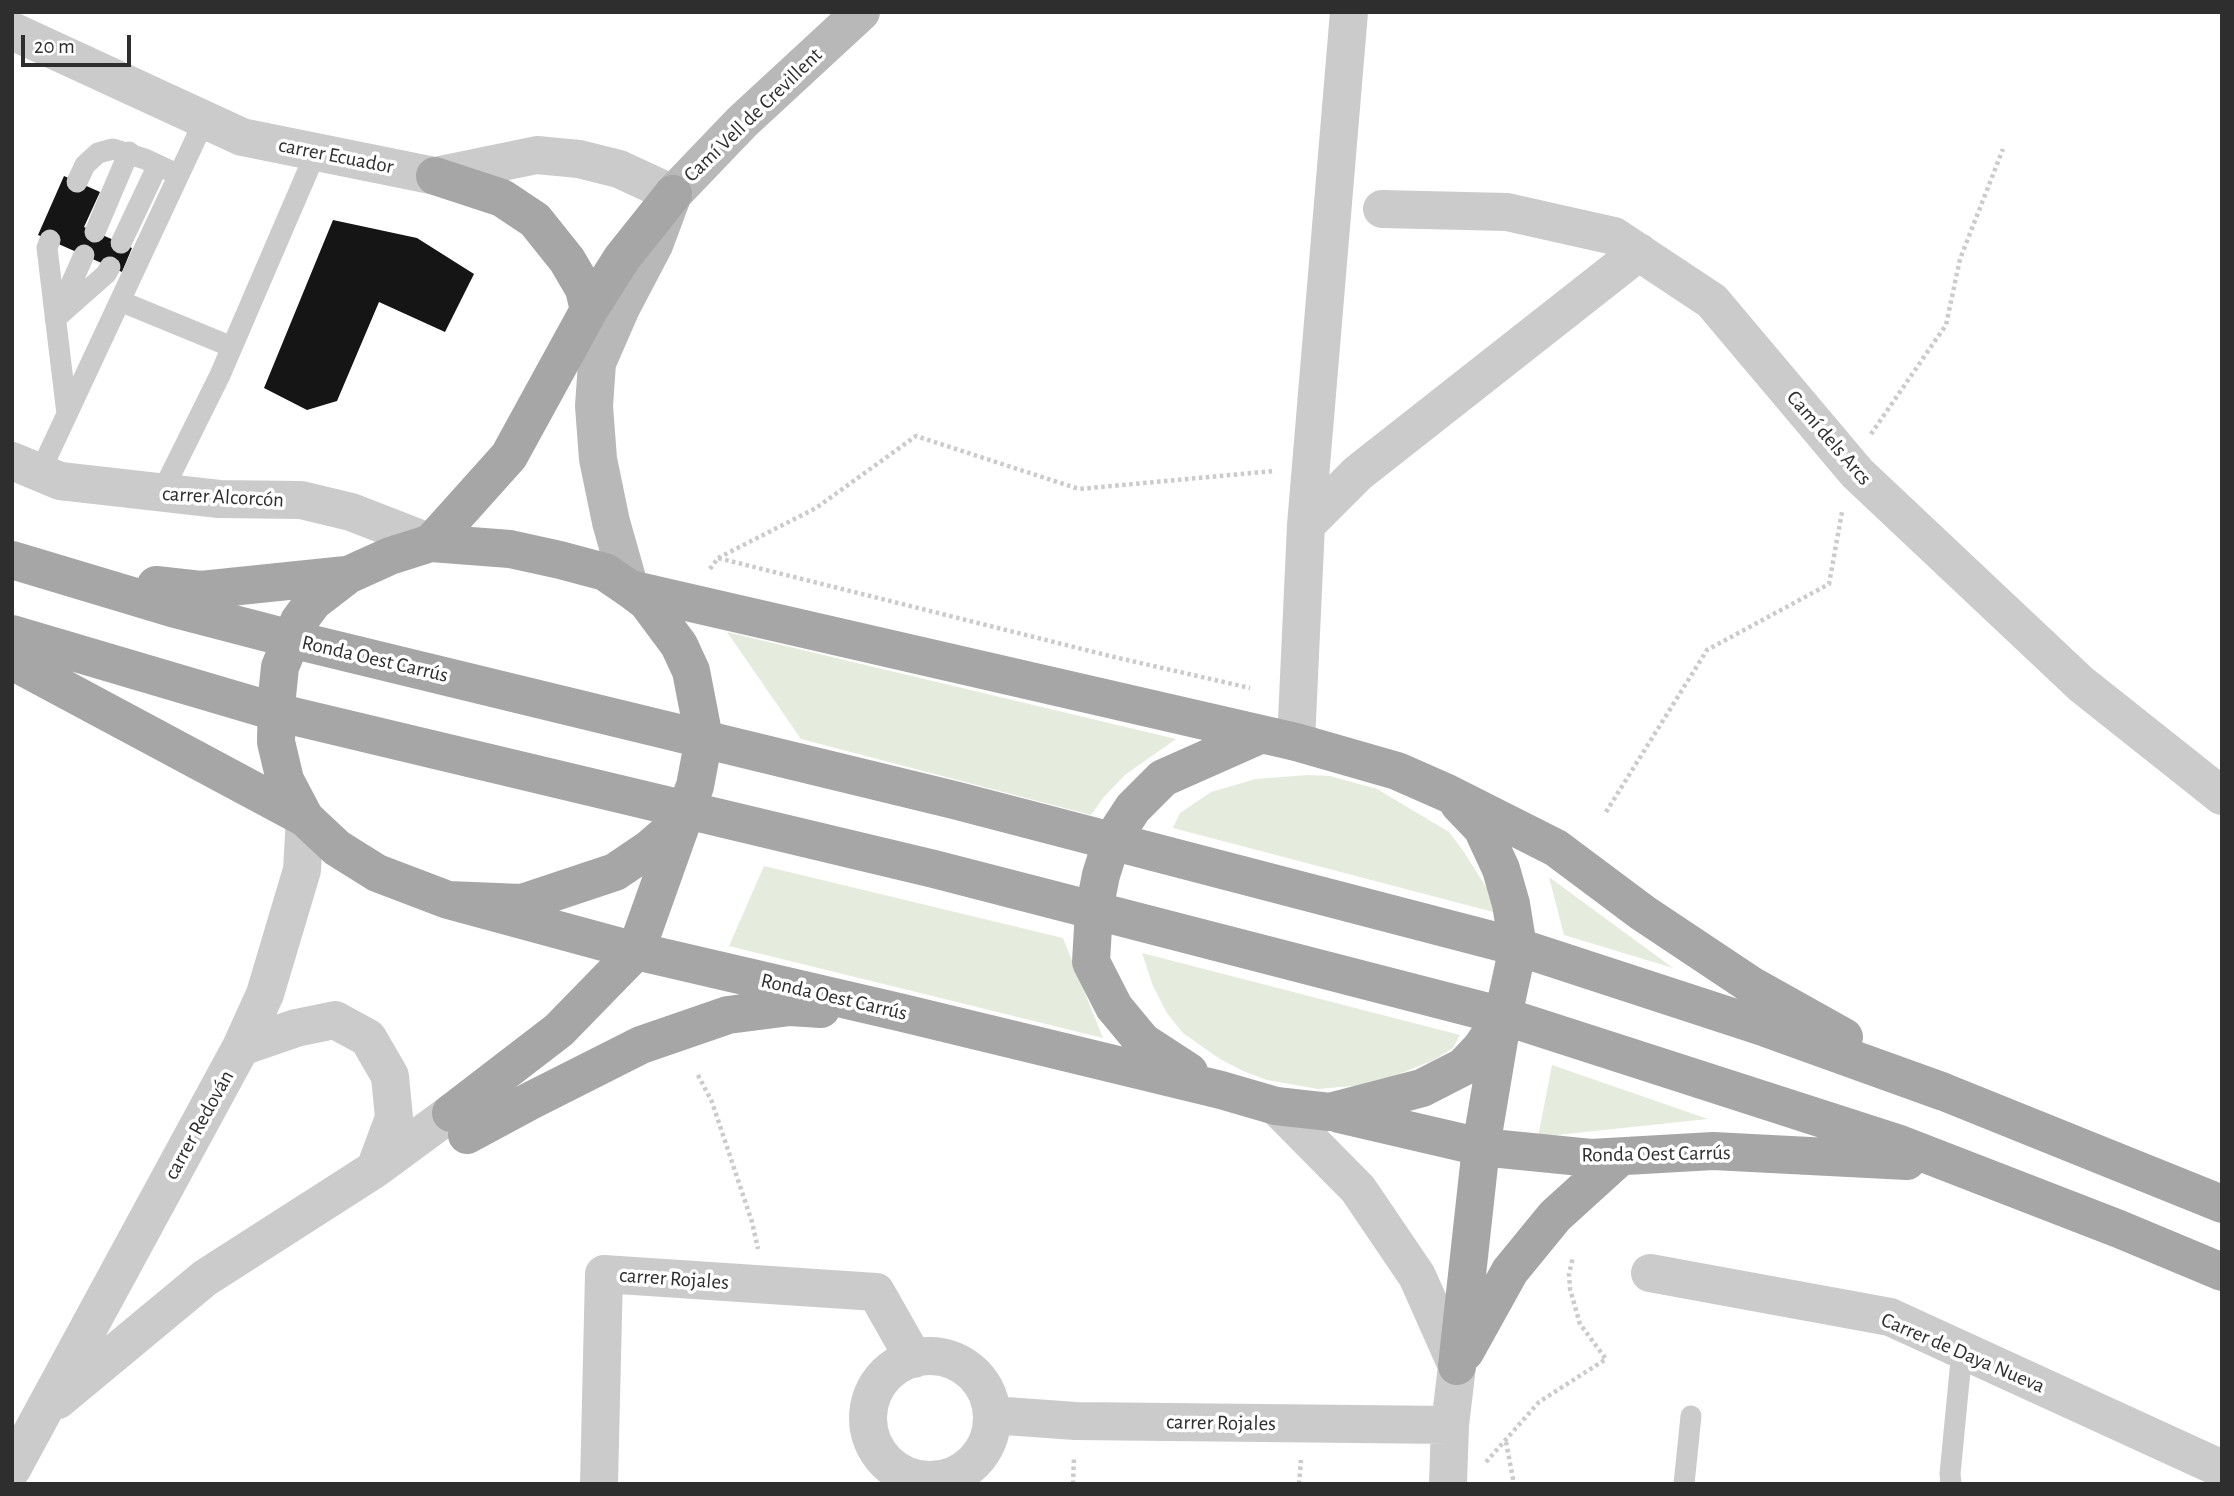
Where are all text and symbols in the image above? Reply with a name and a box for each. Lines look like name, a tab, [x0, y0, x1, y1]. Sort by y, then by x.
scale bar	[24, 21, 135, 65]
text: 20 m	[34, 36, 75, 57]
street label: Camí Vell de Crevillent	[679, 42, 827, 188]
street label: carrer Ecuador	[276, 133, 396, 179]
street label: Camí dels Arcs	[1781, 385, 1877, 491]
street label: carrer Alcorcón	[161, 481, 285, 513]
street label: Ronda Oest Carrús	[299, 630, 451, 688]
street label: Ronda Oest Carrús	[758, 968, 910, 1026]
street label: carrer Redován	[159, 1066, 239, 1184]
street label: Ronda Oest Carrús	[1581, 1140, 1731, 1168]
street label: carrer Rojales	[618, 1263, 730, 1295]
street label: Carrer de Daya Nueva	[1877, 1307, 2049, 1399]
street label: carrer Rojales	[1166, 1409, 1276, 1437]

